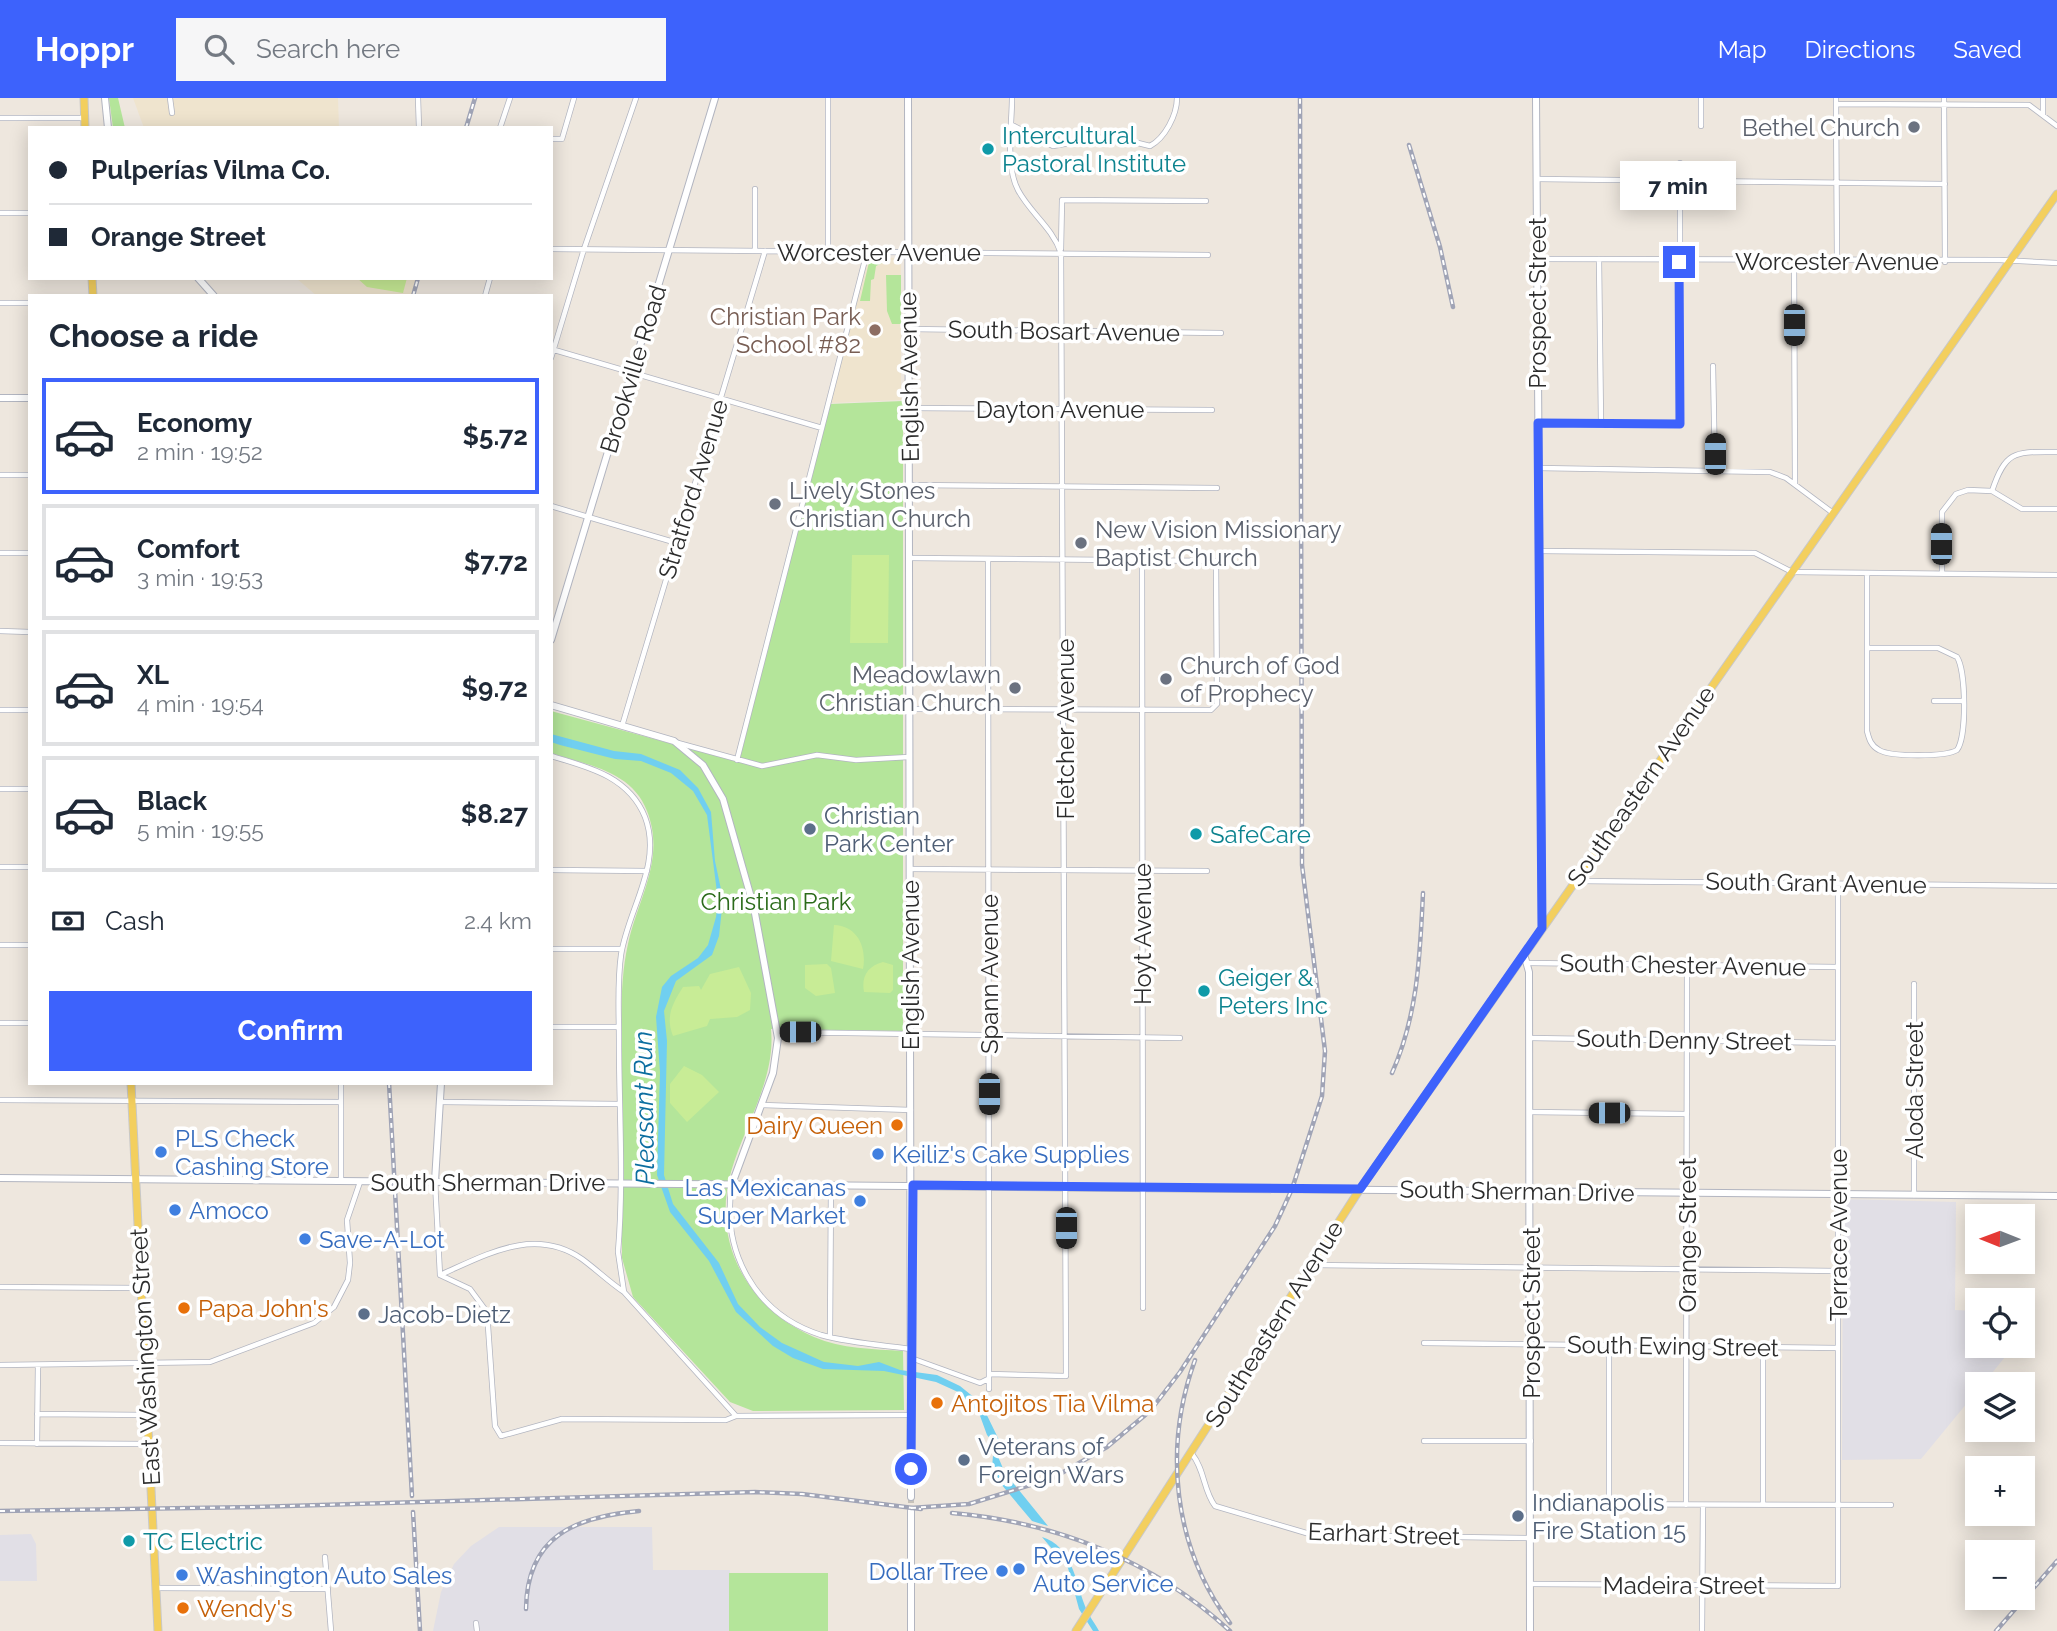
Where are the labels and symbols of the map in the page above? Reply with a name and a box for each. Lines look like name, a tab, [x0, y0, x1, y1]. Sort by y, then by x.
place label: Bethel Church	[1742, 113, 1900, 142]
marker: Bethel Church	[1906, 119, 1922, 135]
place label: Intercultural Pastoral Institute	[1002, 121, 1186, 178]
marker: Intercultural Pastoral Institute	[980, 141, 996, 157]
callout: 7 min	[1621, 160, 1737, 209]
street label: Prospect Street	[1523, 217, 1552, 389]
street label: Worcester Avenue	[777, 238, 981, 267]
route end	[1663, 246, 1695, 278]
street label: Worcester Avenue	[1735, 247, 1939, 276]
street label: Brookville Road	[594, 281, 672, 457]
street label: English Avenue	[893, 292, 925, 462]
place label: Christian Park School #82	[710, 302, 861, 359]
car	[1784, 304, 1805, 346]
street label: South Bosart Avenue	[948, 314, 1180, 348]
marker: Christian Park School #82	[867, 322, 883, 338]
street label: Dayton Avenue	[976, 395, 1144, 424]
street label: Stratford Avenue	[652, 396, 734, 582]
car	[1705, 433, 1726, 475]
place label: Lively Stones Christian Church	[789, 476, 971, 533]
marker: Lively Stones Christian Church	[767, 496, 783, 512]
place label: New Vision Missionary Baptist Church	[1095, 515, 1341, 572]
car	[1931, 523, 1952, 565]
marker: New Vision Missionary Baptist Church	[1073, 535, 1089, 551]
street label: Fletcher Avenue	[1051, 638, 1080, 820]
place label: Church of God of Prophecy	[1180, 651, 1340, 708]
place label: Meadowlawn Christian Church	[819, 660, 1001, 717]
marker: Church of God of Prophecy	[1158, 671, 1174, 687]
marker: Meadowlawn Christian Church	[1007, 680, 1023, 696]
street label: Southeastern Avenue	[1561, 680, 1721, 892]
place label: Christian Park Center	[824, 801, 954, 858]
place label: SafeCare	[1210, 820, 1311, 849]
marker: Christian Park Center	[802, 821, 818, 837]
marker: SafeCare	[1188, 826, 1204, 842]
street label: Hoyt Avenue	[1128, 863, 1157, 1005]
street label: South Grant Avenue	[1705, 867, 1927, 899]
street label: English Avenue	[896, 880, 925, 1050]
park label: Christian Park	[700, 887, 852, 916]
street label: Spann Avenue	[975, 894, 1004, 1054]
street label: South Chester Avenue	[1559, 948, 1807, 982]
place label: Geiger & Peters Inc	[1218, 963, 1328, 1020]
marker: Geiger & Peters Inc	[1196, 983, 1212, 999]
street label: Aloda Street	[1900, 1021, 1929, 1159]
car	[780, 1022, 822, 1043]
street label: South Denny Street	[1576, 1024, 1792, 1056]
water label: Pleasant Run	[628, 1031, 660, 1185]
car	[979, 1073, 1000, 1115]
car	[1589, 1103, 1631, 1124]
place label: Dairy Queen	[746, 1111, 883, 1140]
marker: Dairy Queen	[889, 1117, 905, 1133]
place label: PLS Check Cashing Store	[175, 1124, 329, 1181]
place label: Keiliz's Cake Supplies	[892, 1140, 1130, 1169]
marker: PLS Check Cashing Store	[153, 1144, 169, 1160]
marker: Keiliz's Cake Supplies	[870, 1146, 886, 1162]
street label: Terrace Avenue	[1824, 1149, 1853, 1321]
street label: Orange Street	[1673, 1158, 1702, 1312]
street label: South Sherman Drive	[371, 1168, 605, 1197]
place label: Las Mexicanas Super Market	[685, 1173, 846, 1230]
street label: South Sherman Drive	[1399, 1174, 1635, 1208]
marker: Las Mexicanas Super Market	[852, 1193, 868, 1209]
place label: Amoco	[189, 1196, 269, 1225]
marker: Amoco	[167, 1202, 183, 1218]
north arrow	[1965, 1204, 2035, 1274]
car	[1056, 1207, 1077, 1249]
street label: Southeastern Avenue	[1199, 1215, 1349, 1433]
place label: Save-A-Lot	[319, 1225, 445, 1254]
street label: East Washington Street	[124, 1227, 166, 1487]
street label: Prospect Street	[1517, 1227, 1546, 1399]
marker: Save-A-Lot	[297, 1231, 313, 1247]
place label: Papa John's	[198, 1294, 329, 1323]
marker: Papa John's	[176, 1300, 192, 1316]
place label: Jacob-Dietz	[378, 1300, 511, 1329]
marker: Jacob-Dietz	[356, 1306, 372, 1322]
street label: South Ewing Street	[1567, 1330, 1779, 1362]
place label: Antojitos Tia Vilma	[951, 1389, 1154, 1418]
marker: Antojitos Tia Vilma	[929, 1395, 945, 1411]
place label: Veterans of Foreign Wars	[978, 1432, 1124, 1489]
marker: Veterans of Foreign Wars	[956, 1452, 972, 1468]
route start	[895, 1453, 927, 1485]
place label: Indianapolis Fire Station 15	[1532, 1488, 1686, 1545]
marker: Indianapolis Fire Station 15	[1510, 1508, 1526, 1524]
street label: Earhart Street	[1307, 1517, 1461, 1551]
place label: TC Electric	[143, 1527, 263, 1556]
marker: TC Electric	[121, 1533, 137, 1549]
place label: Reveles Auto Service	[1033, 1541, 1174, 1598]
place label: Dollar Tree	[868, 1557, 988, 1586]
place label: Washington Auto Sales	[196, 1561, 452, 1590]
marker: Reveles Auto Service	[1011, 1561, 1027, 1577]
marker: Dollar Tree	[994, 1563, 1010, 1579]
marker: Washington Auto Sales	[174, 1567, 190, 1583]
street label: Madeira Street	[1603, 1571, 1765, 1600]
place label: Wendy's	[197, 1594, 293, 1623]
marker: Wendy's	[175, 1600, 191, 1616]

